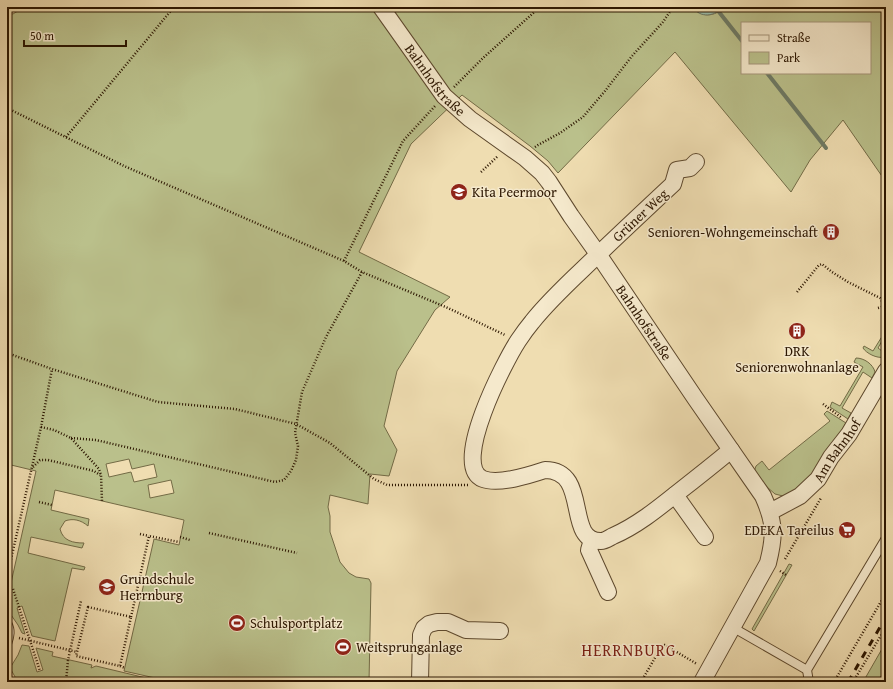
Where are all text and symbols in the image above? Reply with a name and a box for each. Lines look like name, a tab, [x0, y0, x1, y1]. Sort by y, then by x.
scale bar	[24, 22, 126, 48]
legend	[741, 22, 871, 74]
text: 50 m	[30, 27, 54, 44]
text: Straße	[777, 29, 811, 46]
street label: Bahnhofstraße	[400, 40, 470, 121]
text: Park	[777, 49, 801, 66]
school or university icon: Kita Peermoor	[449, 182, 469, 202]
place label: Kita Peermoor	[472, 182, 557, 202]
street label: Grüner Weg	[608, 184, 672, 246]
place label: Senioren-Wohngemeinschaft	[648, 222, 818, 242]
building icon: Senioren-Wohngemeinschaft	[821, 222, 841, 242]
street label: Bahnhofstraße	[611, 281, 677, 365]
building icon: DRK Seniorenwohnanlage	[787, 321, 807, 341]
place label: DRK Seniorenwohnanlage	[735, 341, 859, 377]
street label: Am Bahnhof	[808, 414, 866, 486]
place label: EDEKA Tareilus	[744, 520, 834, 540]
supermarket icon: EDEKA Tareilus	[837, 520, 857, 540]
place label: Grundschule Herrnburg	[120, 569, 195, 605]
school or university icon: Grundschule Herrnburg	[97, 577, 117, 597]
sports icon: Schulsportplatz	[227, 613, 247, 633]
place label: Schulsportplatz	[250, 613, 342, 633]
sports icon: Weitsprunganlage	[333, 637, 353, 657]
place label: Weitsprunganlage	[356, 637, 463, 657]
district label: HERRNBURG	[582, 638, 676, 662]

